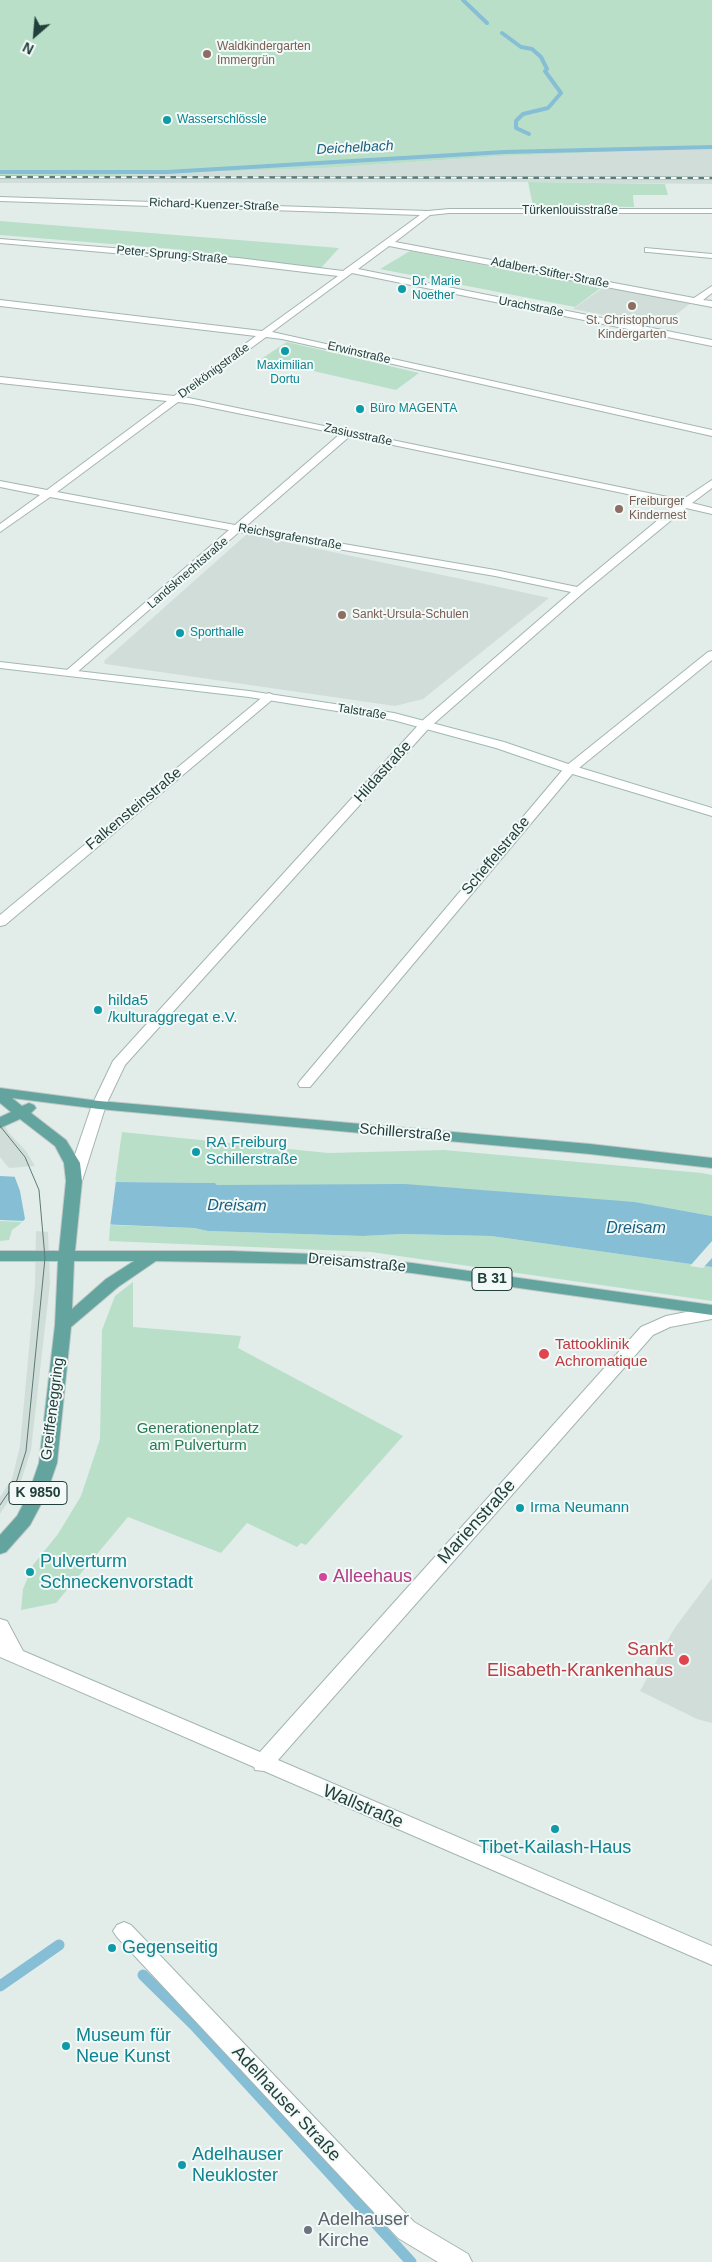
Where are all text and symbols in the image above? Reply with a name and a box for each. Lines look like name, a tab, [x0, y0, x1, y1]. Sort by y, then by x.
north arrow	[10, 10, 60, 60]
text: N	[20, 39, 36, 58]
place label: Waldkindergarten Immergrün	[217, 40, 311, 68]
marker: Waldkindergarten Immergrün	[201, 48, 213, 60]
place label: Wasserschlössle	[177, 113, 267, 127]
marker: Wasserschlössle	[161, 114, 173, 126]
water label: Deichelbach	[316, 138, 394, 158]
street label: Richard-Kuenzer-Straße	[149, 196, 279, 214]
street label: Türkenlouisstraße	[522, 204, 618, 218]
street label: Peter-Sprung-Straße	[116, 243, 228, 267]
street label: Adalbert-Stifter-Straße	[490, 254, 610, 292]
place label: Dr. Marie Noether	[412, 275, 461, 303]
marker: Dr. Marie Noether	[396, 283, 408, 295]
street label: Urachstraße	[497, 294, 565, 320]
marker: St. Christophorus Kindergarten	[626, 300, 638, 312]
place label: St. Christophorus Kindergarten	[586, 314, 678, 342]
street label: Erwinstraße	[326, 339, 392, 367]
street label: Dreikönigstraße	[176, 340, 252, 402]
marker: Maximilian Dortu	[279, 345, 291, 357]
place label: Maximilian Dortu	[257, 359, 313, 387]
place label: Büro MAGENTA	[370, 402, 457, 416]
marker: Büro MAGENTA	[354, 403, 366, 415]
street label: Zasiusstraße	[323, 421, 393, 449]
place label: Freiburger Kindernest	[629, 495, 686, 523]
marker: Freiburger Kindernest	[613, 503, 625, 515]
street label: Reichsgrafenstraße	[237, 521, 343, 553]
street label: Landsknechtstraße	[145, 534, 231, 612]
place label: Sankt-Ursula-Schulen	[352, 608, 469, 622]
marker: Sankt-Ursula-Schulen	[336, 609, 348, 621]
place label: Sporthalle	[190, 626, 244, 640]
marker: Sporthalle	[174, 627, 186, 639]
street label: Talstraße	[337, 701, 387, 723]
street label: Hildastraße	[351, 737, 415, 807]
street label: Falkensteinstraße	[83, 764, 185, 854]
street label: Scheffelstraße	[458, 813, 534, 899]
place label: hilda5 /kulturaggregat e.V.	[108, 992, 238, 1027]
marker: hilda5 /kulturaggregat e.V.	[92, 1004, 104, 1016]
street label: Schillerstraße	[359, 1120, 451, 1146]
place label: RA Freiburg Schillerstraße	[206, 1134, 298, 1169]
marker: RA Freiburg Schillerstraße	[190, 1146, 202, 1158]
water label: Dreisam	[207, 1196, 267, 1216]
water label: Dreisam	[606, 1219, 666, 1239]
street label: Dreisamstraße	[307, 1250, 407, 1276]
road number: B 31	[472, 1268, 512, 1290]
place label: Tattooklinik Achromatique	[555, 1336, 648, 1371]
marker: Tattooklinik Achromatique	[537, 1347, 551, 1361]
street label: Greiffeneggring	[38, 1357, 68, 1461]
park label: Generationenplatz am Pulverturm	[137, 1420, 259, 1455]
street label: Marienstraße	[433, 1475, 521, 1569]
road number: K 9850	[9, 1482, 67, 1505]
place label: Irma Neumann	[530, 1499, 629, 1517]
marker: Irma Neumann	[514, 1502, 526, 1514]
place label: Pulverturm Schneckenvorstadt	[40, 1551, 193, 1594]
marker: Pulverturm Schneckenvorstadt	[24, 1566, 36, 1578]
place label: Alleehaus	[333, 1566, 412, 1588]
marker: Alleehaus	[317, 1571, 329, 1583]
place label: Sankt Elisabeth-Krankenhaus	[487, 1639, 673, 1682]
marker: Sankt Elisabeth-Krankenhaus	[677, 1653, 691, 1667]
street label: Wallstraße	[320, 1780, 406, 1834]
marker: Tibet-Kailash-Haus	[549, 1823, 561, 1835]
place label: Tibet-Kailash-Haus	[479, 1837, 631, 1859]
place label: Gegenseitig	[122, 1937, 218, 1959]
marker: Gegenseitig	[106, 1942, 118, 1954]
place label: Museum für Neue Kunst	[76, 2025, 171, 2068]
marker: Museum für Neue Kunst	[60, 2040, 72, 2052]
street label: Adelhauser Straße	[227, 2042, 345, 2166]
place label: Adelhauser Neukloster	[192, 2144, 283, 2186]
marker: Adelhauser Neukloster	[176, 2159, 188, 2171]
place label: Adelhauser Kirche	[318, 2209, 409, 2252]
marker: Adelhauser Kirche	[302, 2224, 314, 2236]

